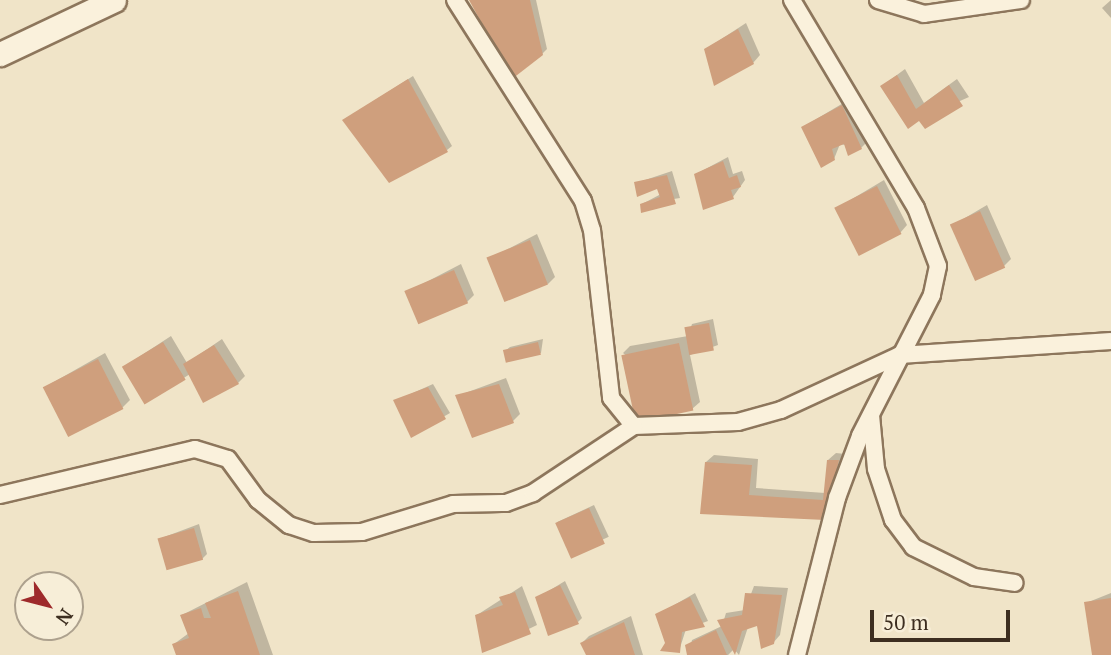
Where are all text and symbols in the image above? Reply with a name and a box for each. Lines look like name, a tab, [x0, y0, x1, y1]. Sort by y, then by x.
north arrow	[14, 571, 84, 641]
scale bar	[873, 596, 1013, 640]
text: N	[51, 604, 79, 630]
text: 50 m	[883, 608, 929, 636]

